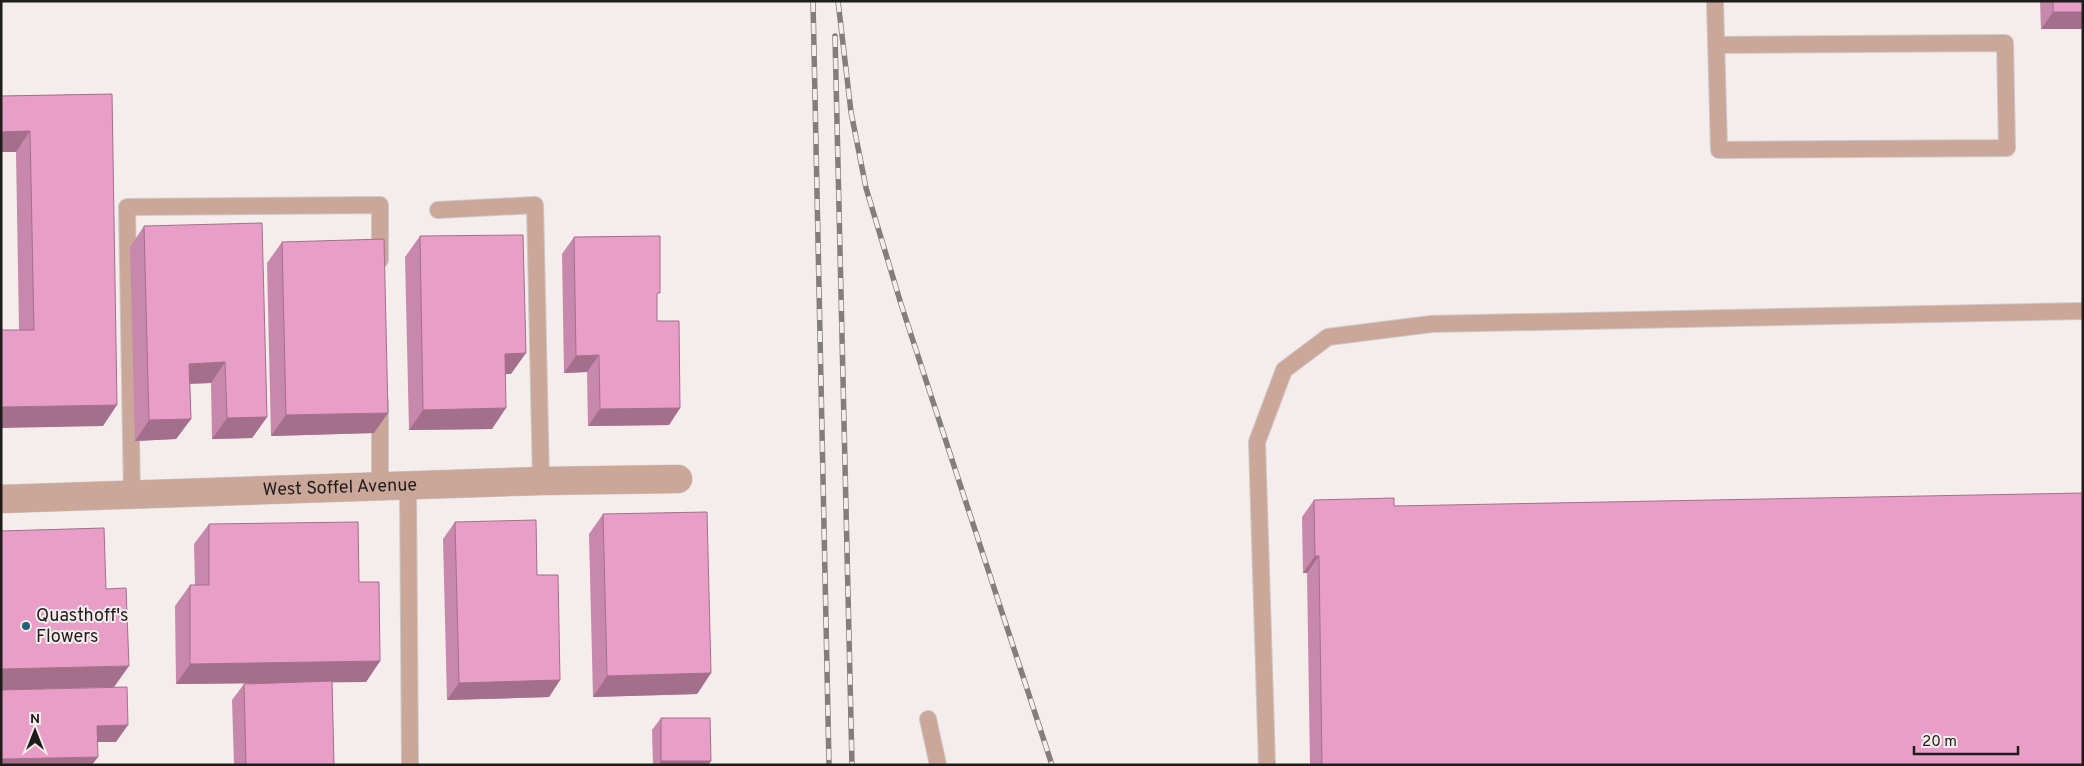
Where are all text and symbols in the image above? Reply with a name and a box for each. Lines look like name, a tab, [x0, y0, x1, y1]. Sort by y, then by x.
street label: West Soffel Avenue	[262, 474, 417, 502]
place label: Quasthoff's Flowers	[36, 605, 128, 649]
marker: Quasthoff's Flowers	[20, 620, 32, 632]
north arrow	[10, 706, 60, 756]
text: N	[30, 711, 40, 728]
scale bar	[1914, 724, 2018, 756]
text: 20 m	[1922, 733, 1957, 752]

